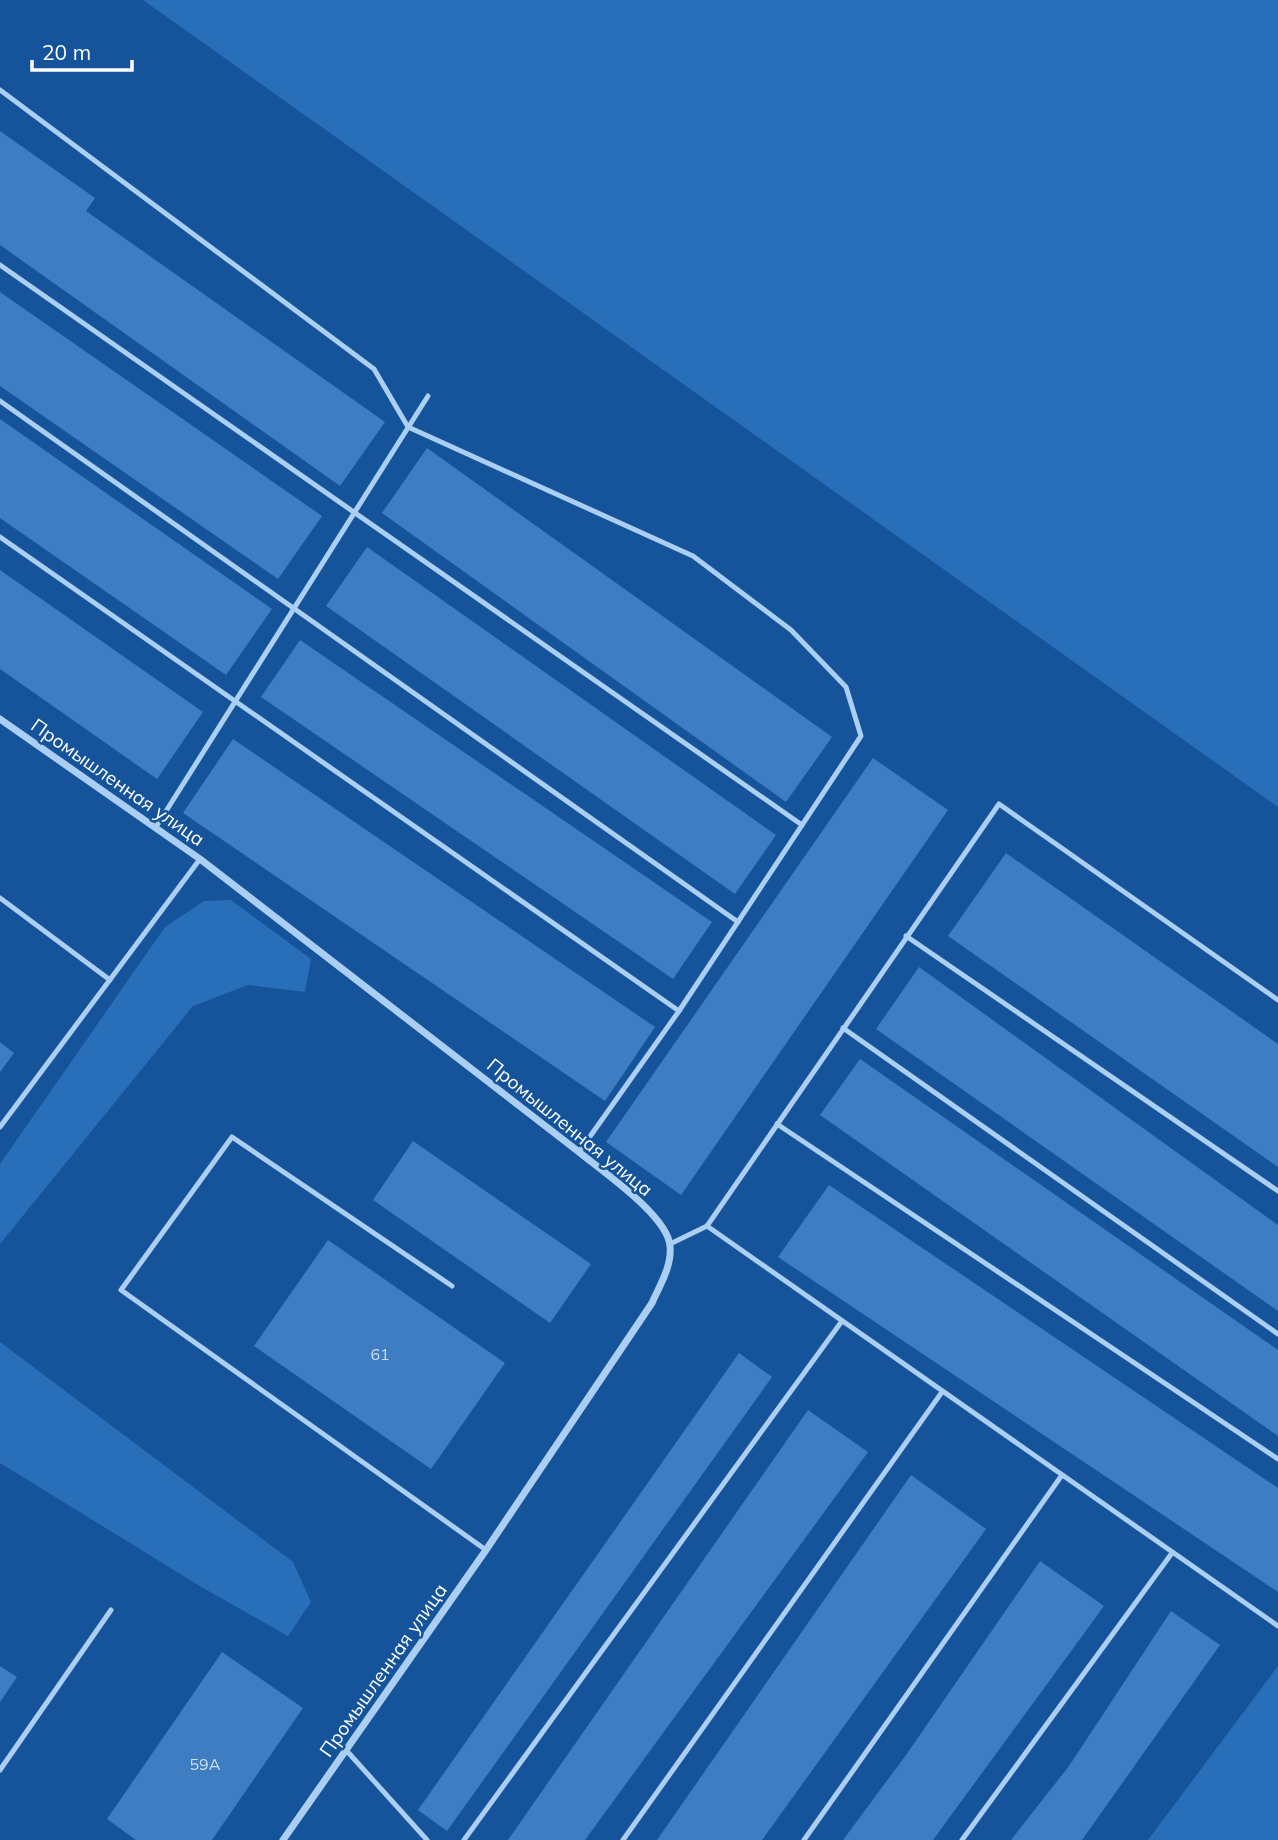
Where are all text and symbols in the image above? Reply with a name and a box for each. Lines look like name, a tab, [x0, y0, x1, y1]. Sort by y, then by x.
scale bar	[32, 28, 131, 72]
text: 20 m	[42, 39, 91, 65]
street label: Промышленная улица	[27, 713, 209, 851]
street label: Промышленная улица	[482, 1053, 658, 1201]
house number: 61	[370, 1344, 390, 1364]
street label: Промышленная улица	[314, 1579, 452, 1761]
house number: 59А	[190, 1754, 221, 1774]

